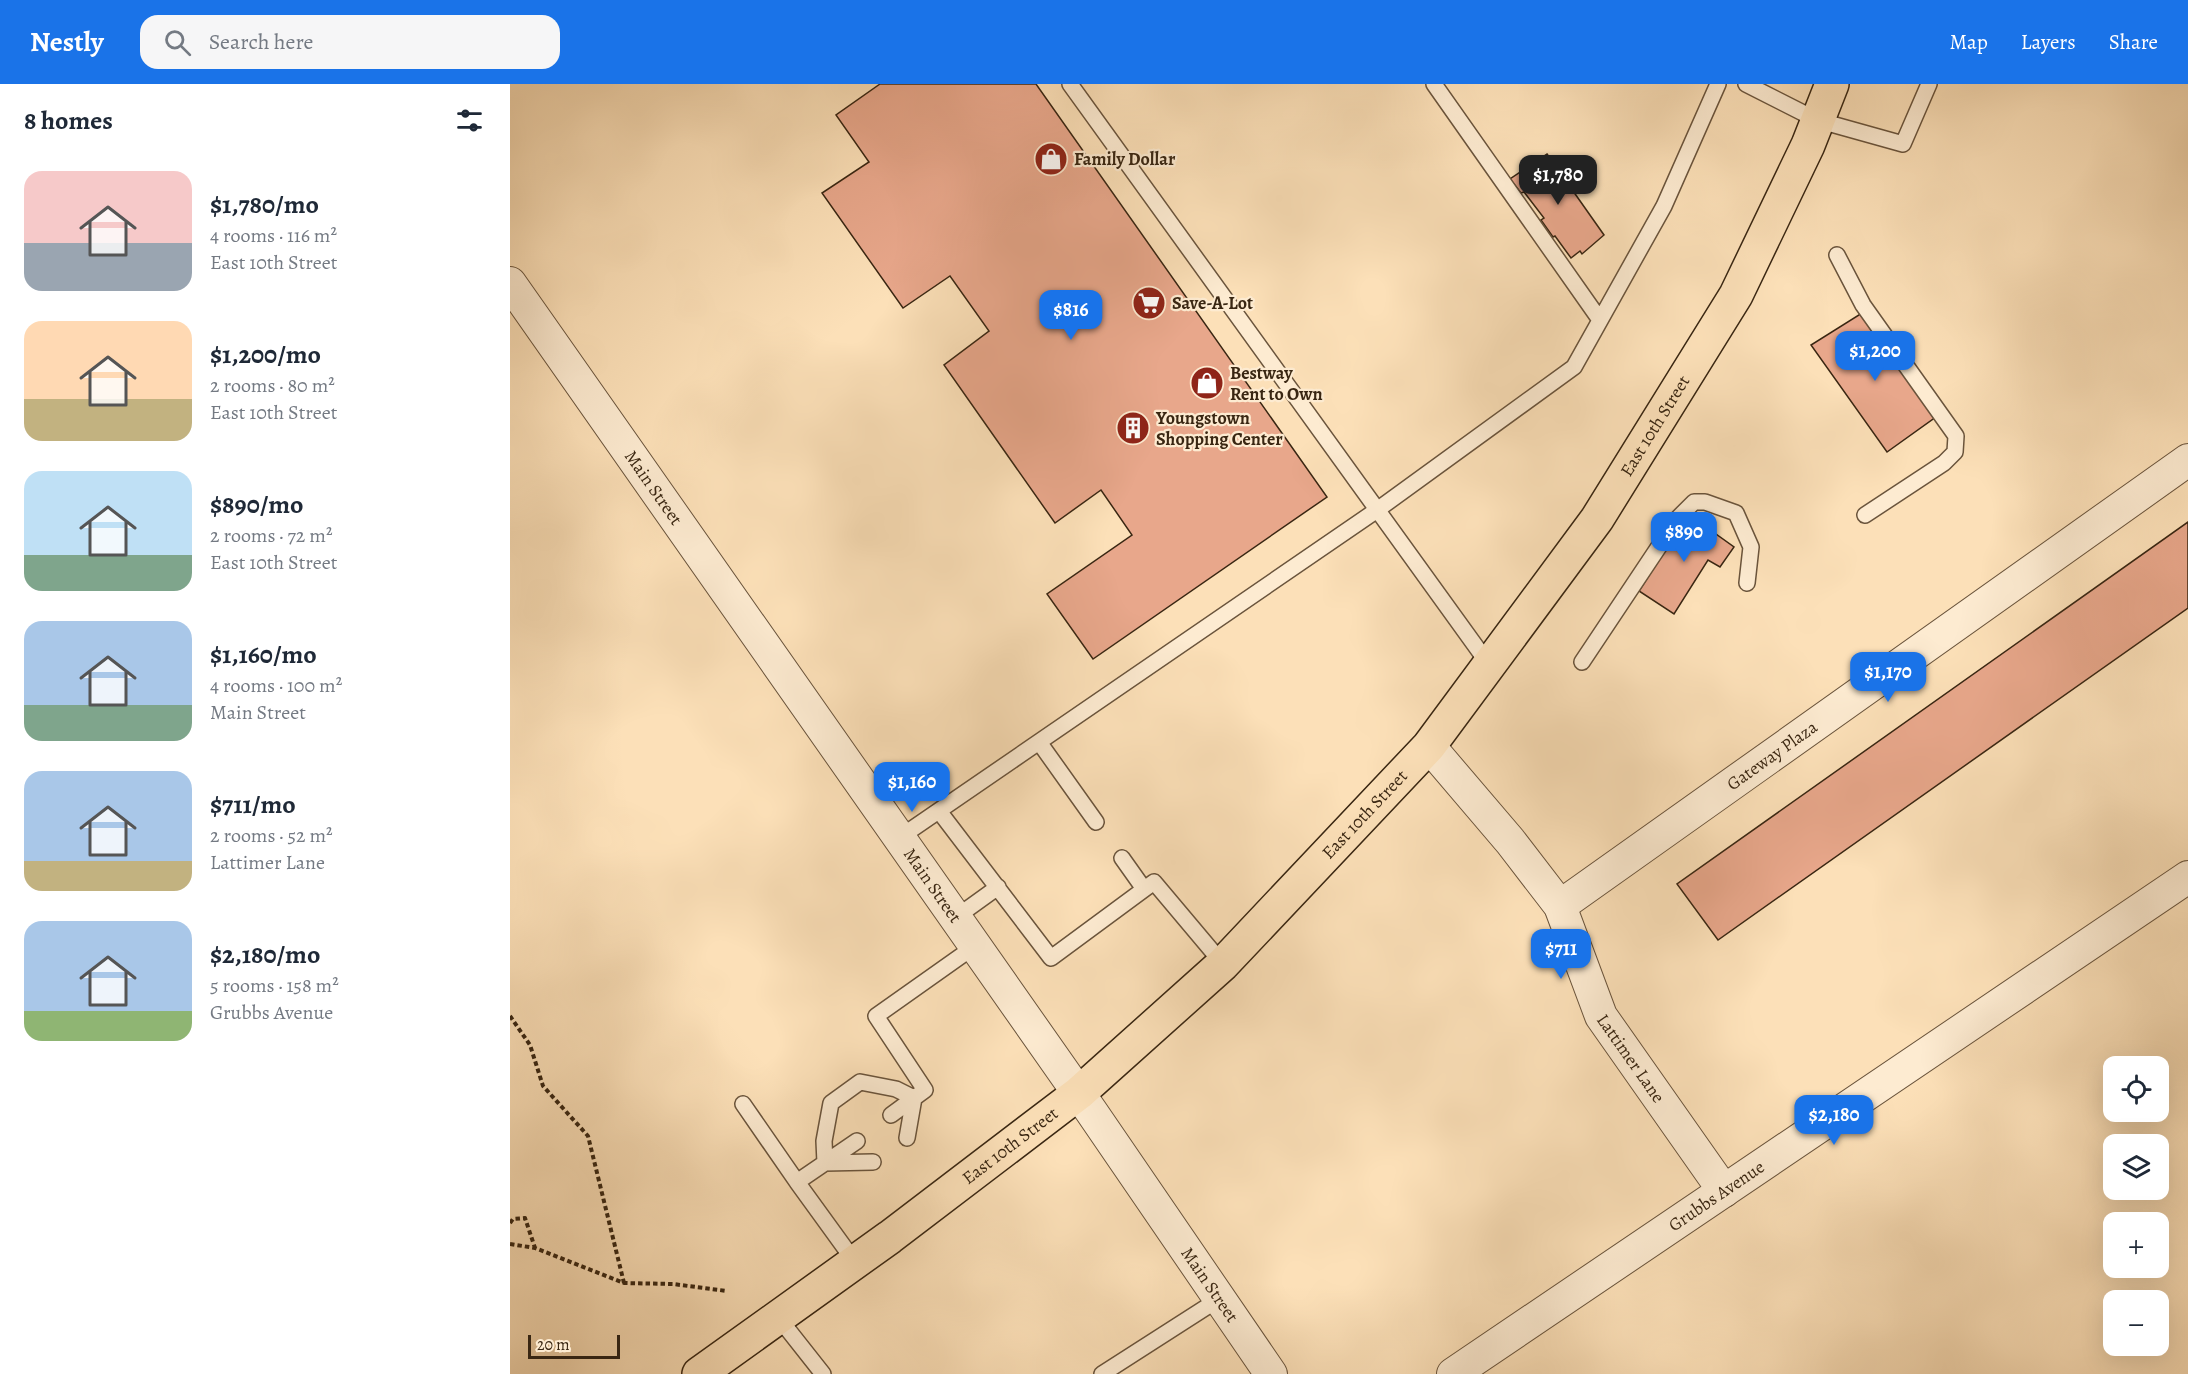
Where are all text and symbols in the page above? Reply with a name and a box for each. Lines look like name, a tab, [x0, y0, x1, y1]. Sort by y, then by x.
search box	[140, 15, 560, 69]
text: Nestly	[30, 23, 104, 61]
icon: search	[161, 26, 194, 59]
text: Search here	[209, 27, 313, 57]
text: Map	[1949, 28, 1988, 56]
text: Layers	[2021, 28, 2076, 56]
text: Share	[2109, 28, 2158, 56]
text: 8 homes	[24, 103, 113, 138]
icon: filters	[453, 104, 486, 137]
shop icon: Family Dollar	[1033, 141, 1069, 177]
place label: Family Dollar	[1074, 147, 1176, 171]
pin: $1,780	[1509, 155, 1607, 206]
text: $1,780	[1533, 161, 1583, 188]
text: $1,780/mo	[210, 187, 319, 222]
icon: home	[72, 195, 144, 267]
text: 4 rooms · 116 m²	[210, 222, 337, 249]
text: East 10th Street	[210, 249, 337, 276]
supermarket icon: Save-A-Lot	[1131, 285, 1167, 321]
pin: $816	[1035, 290, 1107, 341]
place label: Save-A-Lot	[1172, 291, 1253, 315]
text: $816	[1053, 296, 1089, 323]
pin: $1,200	[1826, 331, 1924, 382]
text: $1,200/mo	[210, 337, 321, 372]
text: $1,200	[1849, 337, 1901, 364]
icon: home	[72, 345, 144, 417]
place label: Bestway Rent to Own	[1230, 361, 1323, 406]
shop icon: Bestway Rent to Own	[1189, 365, 1225, 401]
street label: East 10th Street	[1614, 371, 1695, 481]
text: 2 rooms · 80 m²	[210, 372, 335, 399]
text: East 10th Street	[210, 399, 337, 426]
place label: Youngstown Shopping Center	[1155, 406, 1283, 451]
building icon: Youngstown Shopping Center	[1115, 410, 1151, 446]
street label: Main Street	[619, 445, 688, 530]
text: $890/mo	[210, 487, 303, 522]
icon: home	[72, 495, 144, 567]
pin: $890	[1648, 512, 1720, 563]
text: $890	[1665, 518, 1703, 545]
text: 2 rooms · 72 m²	[210, 522, 332, 549]
text: East 10th Street	[210, 549, 337, 576]
text: $1,160/mo	[210, 637, 317, 672]
icon: home	[72, 645, 144, 717]
pin: $1,170	[1839, 652, 1937, 703]
text: $1,170	[1864, 658, 1912, 685]
text: 4 rooms · 100 m²	[210, 672, 342, 699]
text: Main Street	[210, 699, 306, 726]
street label: Gateway Plaza	[1722, 715, 1823, 796]
pin: $1,160	[863, 762, 961, 813]
street label: East 10th Street	[1316, 764, 1413, 864]
text: $1,160	[888, 768, 936, 795]
text: $711/mo	[210, 787, 296, 822]
icon: home	[72, 795, 144, 867]
text: 2 rooms · 52 m²	[210, 822, 333, 849]
street label: Main Street	[898, 843, 967, 928]
text: Lattimer Lane	[210, 849, 325, 876]
pin: $711	[1525, 929, 1597, 980]
text: $711	[1545, 935, 1577, 962]
text: $2,180/mo	[210, 937, 320, 972]
icon: home	[72, 945, 144, 1017]
text: 5 rooms · 158 m²	[210, 972, 339, 999]
text: Grubbs Avenue	[210, 999, 333, 1026]
street label: Lattimer Lane	[1591, 1009, 1670, 1108]
map controls	[2103, 1056, 2169, 1356]
button: locate	[2103, 1056, 2169, 1122]
pin: $2,180	[1785, 1095, 1883, 1146]
street label: East 10th Street	[957, 1101, 1063, 1190]
text: $2,180	[1808, 1101, 1860, 1128]
button: layers	[2103, 1134, 2169, 1200]
street label: Grubbs Avenue	[1664, 1155, 1769, 1237]
button: +	[2103, 1212, 2169, 1278]
street label: Main Street	[1176, 1242, 1244, 1327]
button: −	[2103, 1290, 2169, 1356]
scale bar	[528, 1332, 620, 1360]
text: 20 m	[537, 1334, 570, 1356]

